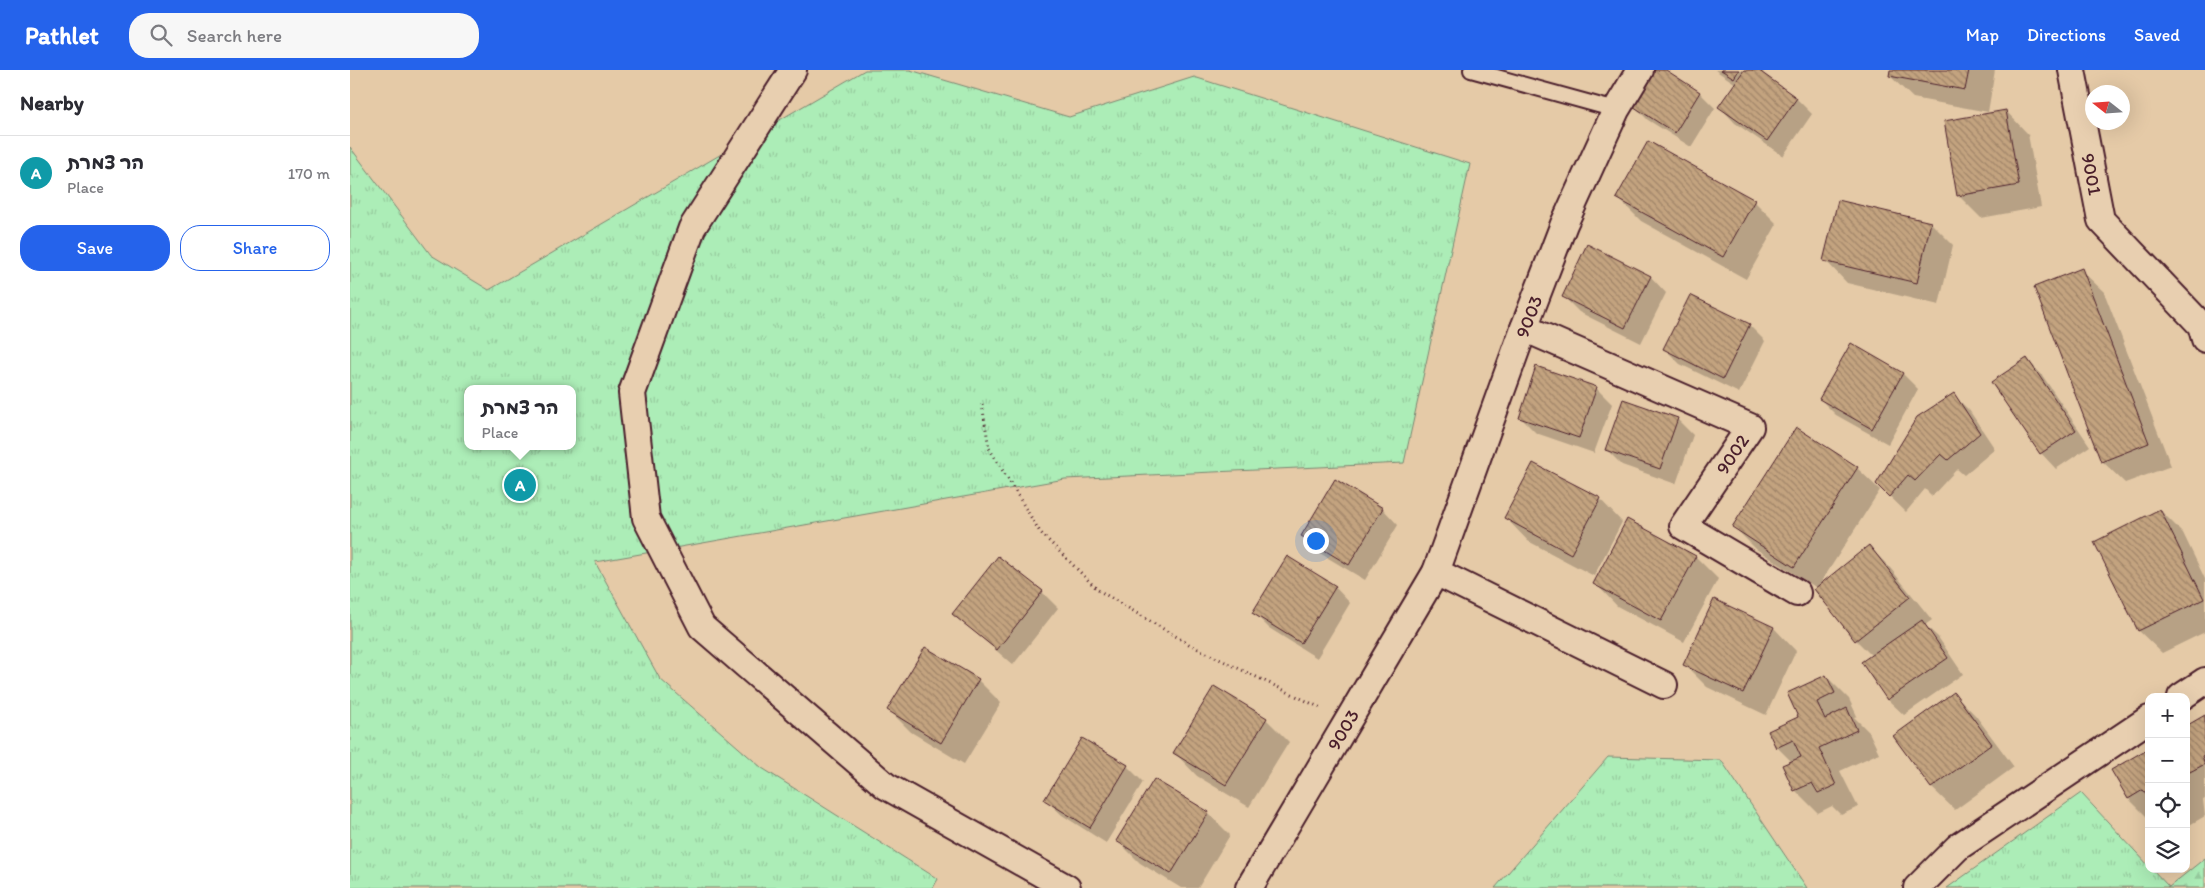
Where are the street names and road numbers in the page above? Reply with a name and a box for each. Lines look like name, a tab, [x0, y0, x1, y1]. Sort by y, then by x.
street label: 9001	[2076, 151, 2107, 197]
street label: 9003	[1510, 292, 1548, 341]
street label: 9002	[1711, 430, 1754, 479]
street label: 9003	[1322, 705, 1364, 755]

